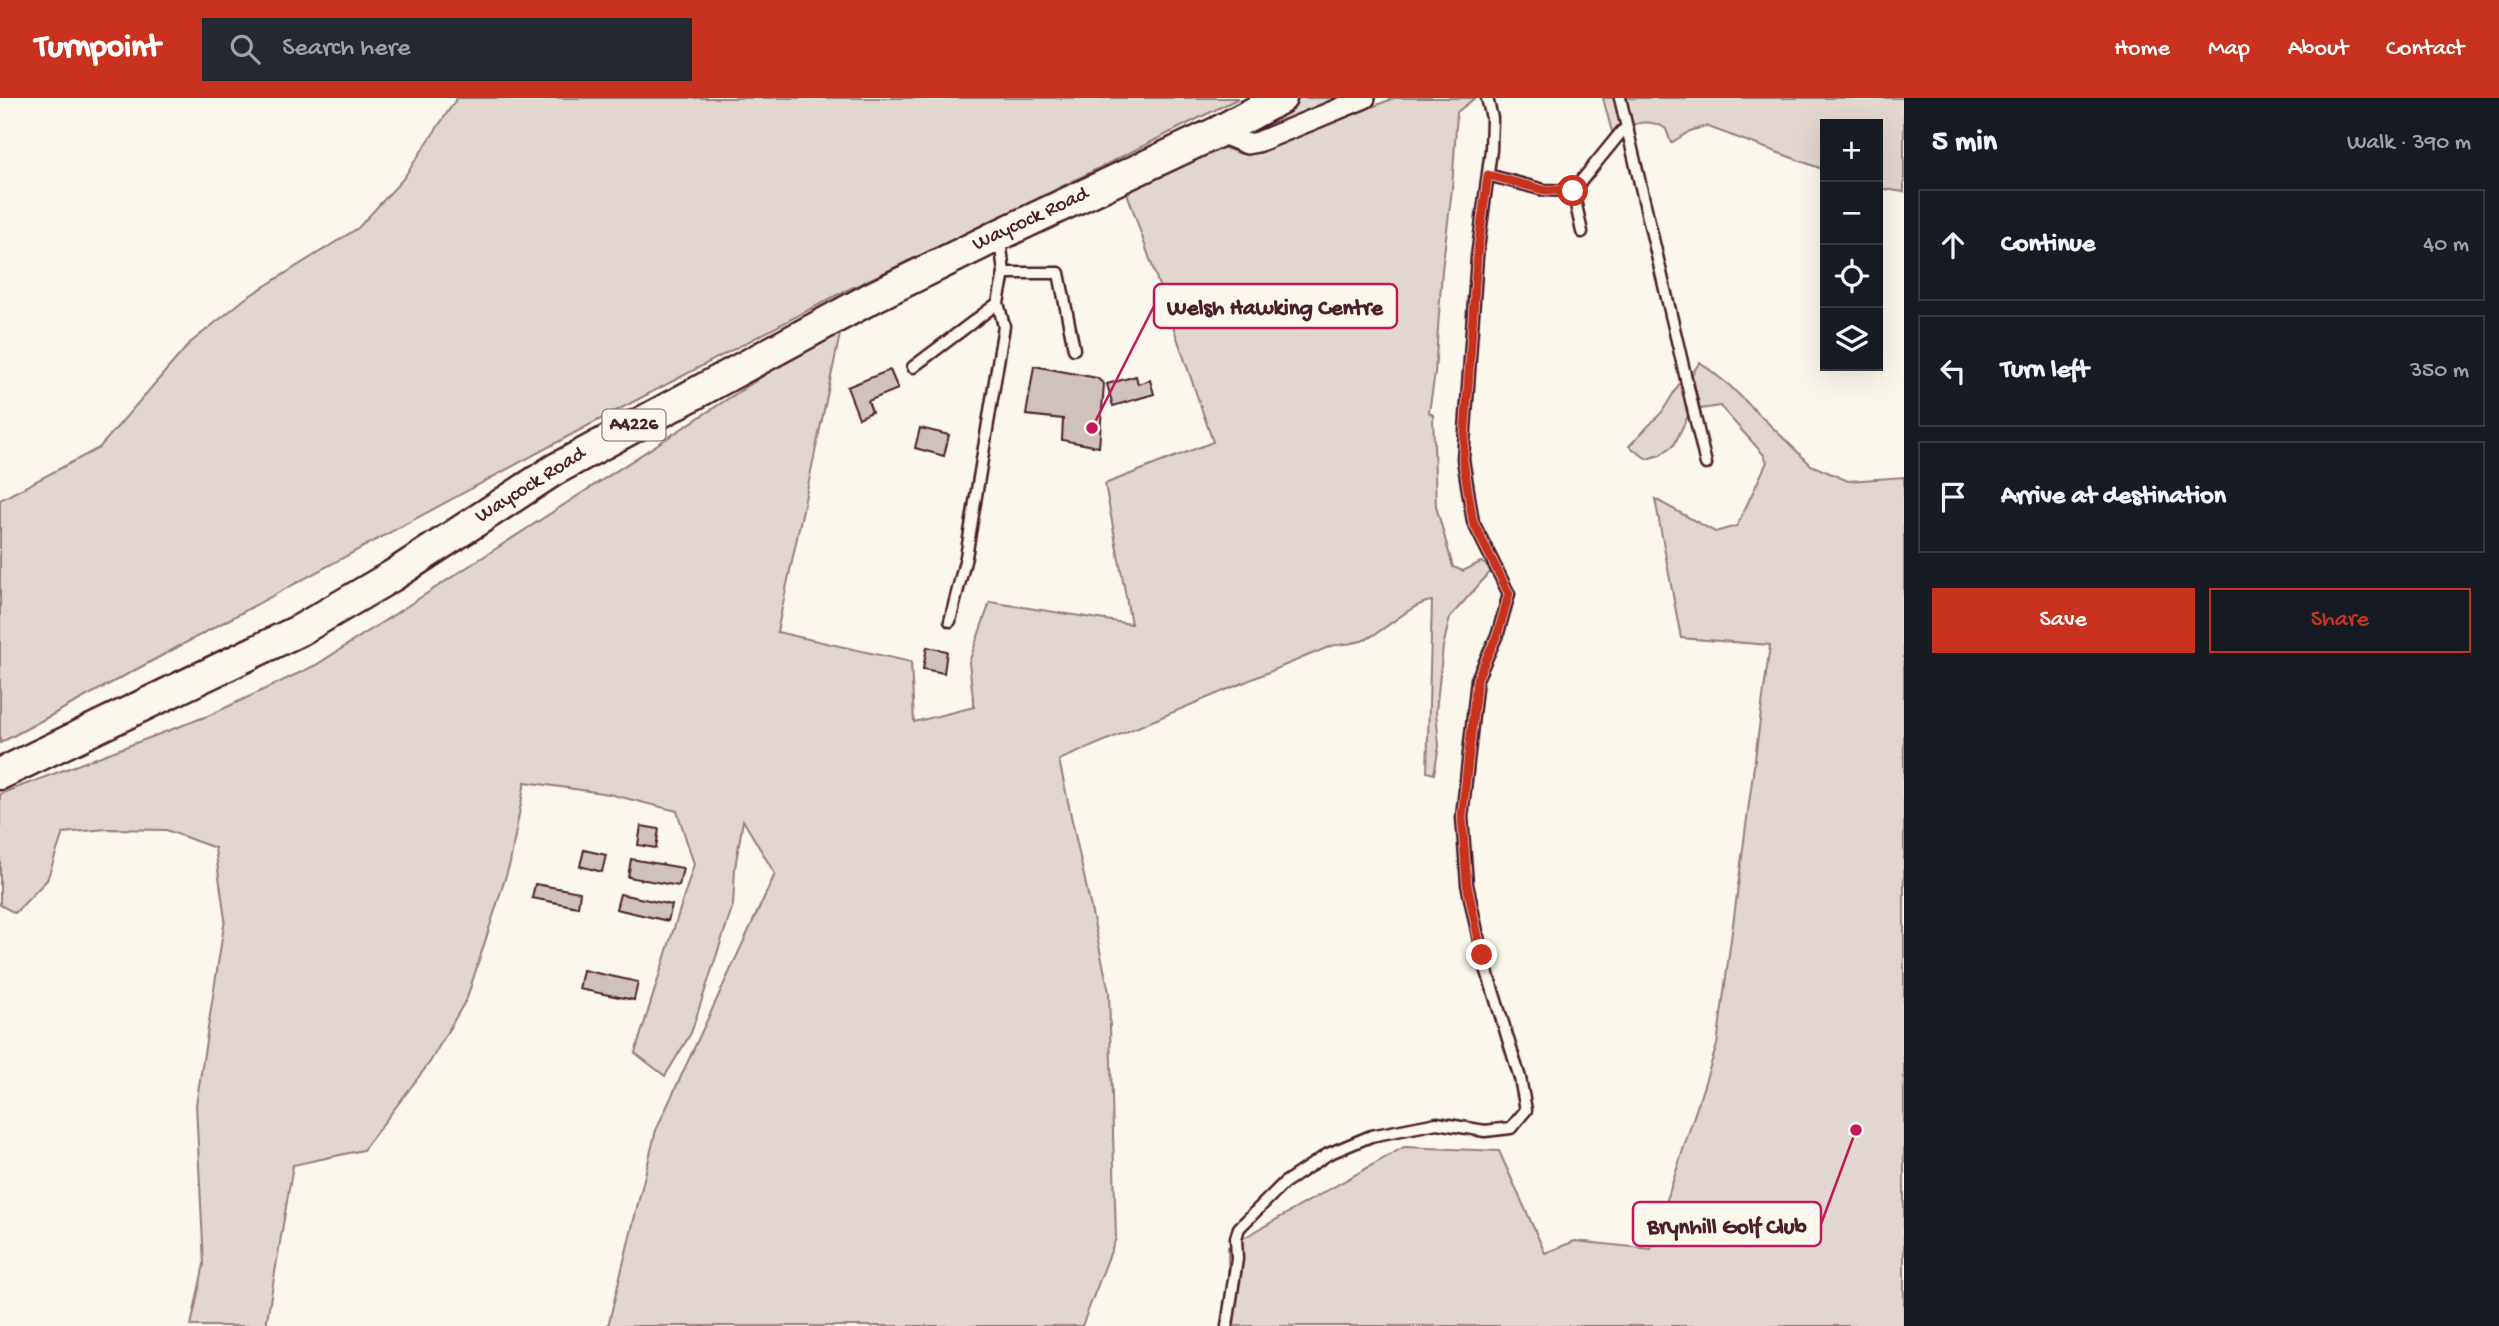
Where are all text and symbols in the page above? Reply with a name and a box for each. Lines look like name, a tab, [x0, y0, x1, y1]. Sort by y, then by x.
search box	[202, 18, 692, 81]
text: Turnpoint	[35, 30, 160, 68]
icon: search	[226, 30, 264, 68]
text: Search here	[282, 34, 410, 65]
text: Home	[2114, 35, 2170, 64]
text: Map	[2208, 35, 2250, 64]
text: About	[2288, 35, 2348, 64]
text: Contact	[2386, 35, 2464, 64]
map controls	[1820, 119, 1883, 371]
button: +	[1820, 119, 1883, 182]
text: 5 min	[1932, 126, 1997, 161]
text: Walk · 390 m	[2347, 130, 2471, 157]
route start	[1557, 175, 1588, 206]
street label: Waycock Road	[969, 181, 1095, 258]
button: −	[1820, 182, 1883, 245]
icon: ahead	[1934, 226, 1972, 264]
text: Continue	[2001, 230, 2095, 261]
text: 40 m	[2423, 232, 2469, 259]
button: locate	[1820, 245, 1883, 308]
callout: Welsh Hawking Centre	[1154, 284, 1397, 328]
text: Welsh Hawking Centre	[1166, 296, 1384, 323]
button: layers	[1820, 308, 1883, 371]
icon: left	[1934, 352, 1972, 390]
text: Turn left	[2001, 356, 2089, 387]
text: 350 m	[2410, 358, 2469, 385]
road number: A4226	[602, 410, 666, 440]
street label: Waycock Road	[471, 441, 592, 530]
icon: arrive	[1934, 478, 1972, 516]
text: Arrive at destination	[2001, 482, 2226, 513]
button: Save	[1932, 588, 2195, 653]
button: Share	[2209, 588, 2471, 653]
route end	[1466, 939, 1497, 970]
callout: Brynhill Golf Club	[1633, 1202, 1821, 1246]
text: Brynhill Golf Club	[1646, 1215, 1808, 1242]

